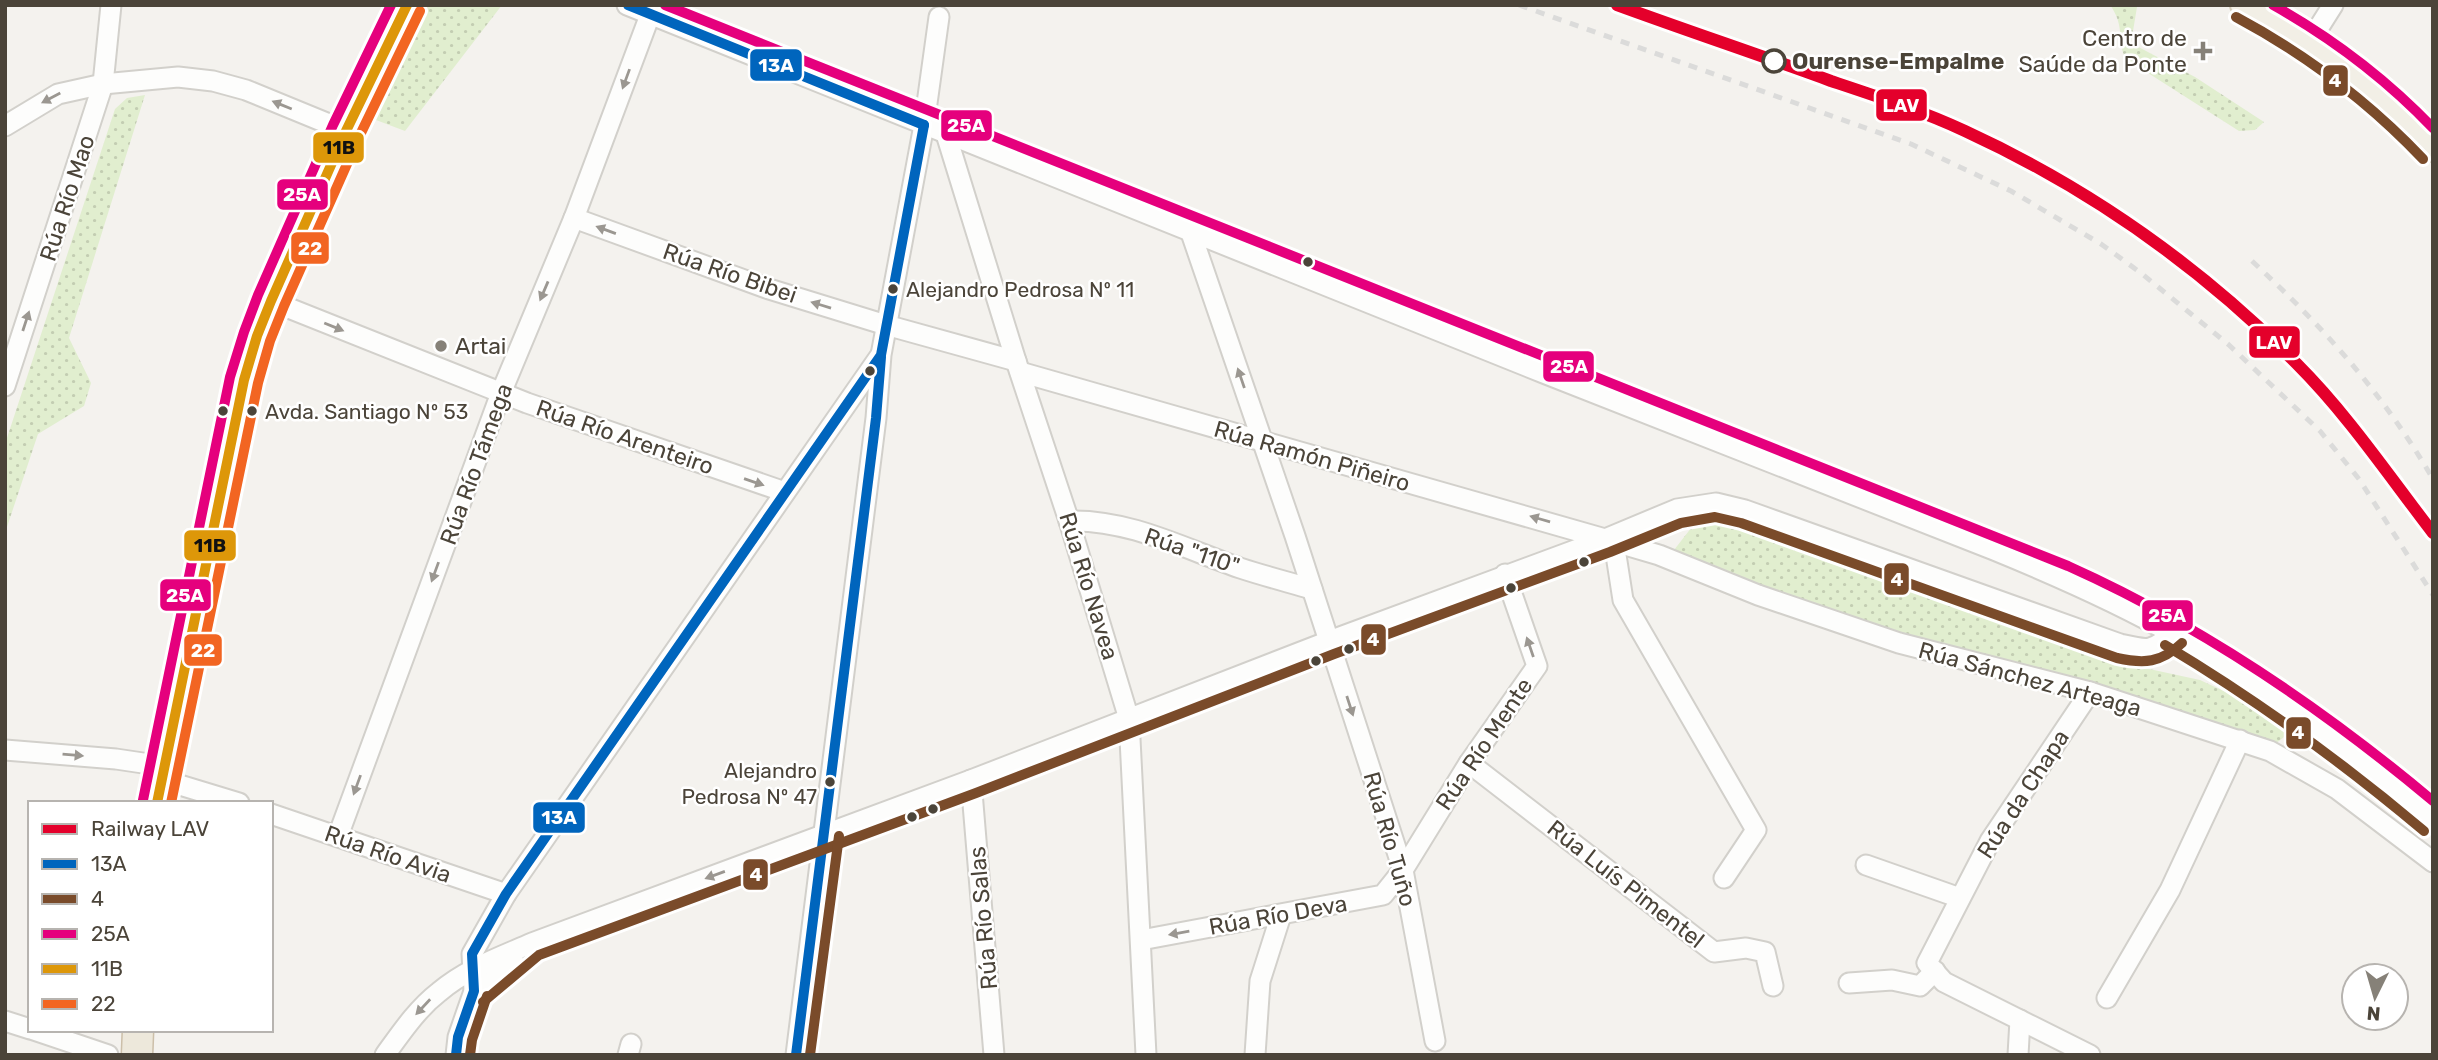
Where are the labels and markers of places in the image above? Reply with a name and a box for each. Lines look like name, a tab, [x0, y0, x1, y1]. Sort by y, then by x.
place label: Centro de Saúde da Ponte	[2018, 24, 2187, 78]
marker: Centro de Saúde da Ponte	[2193, 41, 2213, 61]
place label: Ourense-Empalme	[1792, 47, 2004, 75]
marker: Ourense-Empalme	[1762, 49, 1786, 73]
unlabelled marker	[1301, 255, 1315, 269]
place label: Alejandro Pedrosa Nº 11	[906, 277, 1134, 302]
marker: Alejandro Pedrosa Nº 11	[886, 282, 900, 296]
place label: Artai	[455, 332, 506, 360]
marker: Artai	[433, 338, 449, 354]
unlabelled marker	[863, 364, 877, 378]
place label: Avda. Santiago Nº 53	[265, 399, 468, 424]
unlabelled marker	[216, 404, 230, 418]
marker: Avda. Santiago Nº 53	[245, 404, 259, 418]
unlabelled marker	[1577, 555, 1591, 569]
unlabelled marker	[1504, 581, 1518, 595]
unlabelled marker	[1342, 642, 1356, 656]
unlabelled marker	[1309, 654, 1323, 668]
place label: Alejandro Pedrosa Nº 47	[681, 758, 817, 809]
marker: Alejandro Pedrosa Nº 47	[823, 775, 837, 789]
unlabelled marker	[926, 802, 940, 816]
unlabelled marker	[905, 810, 919, 824]

